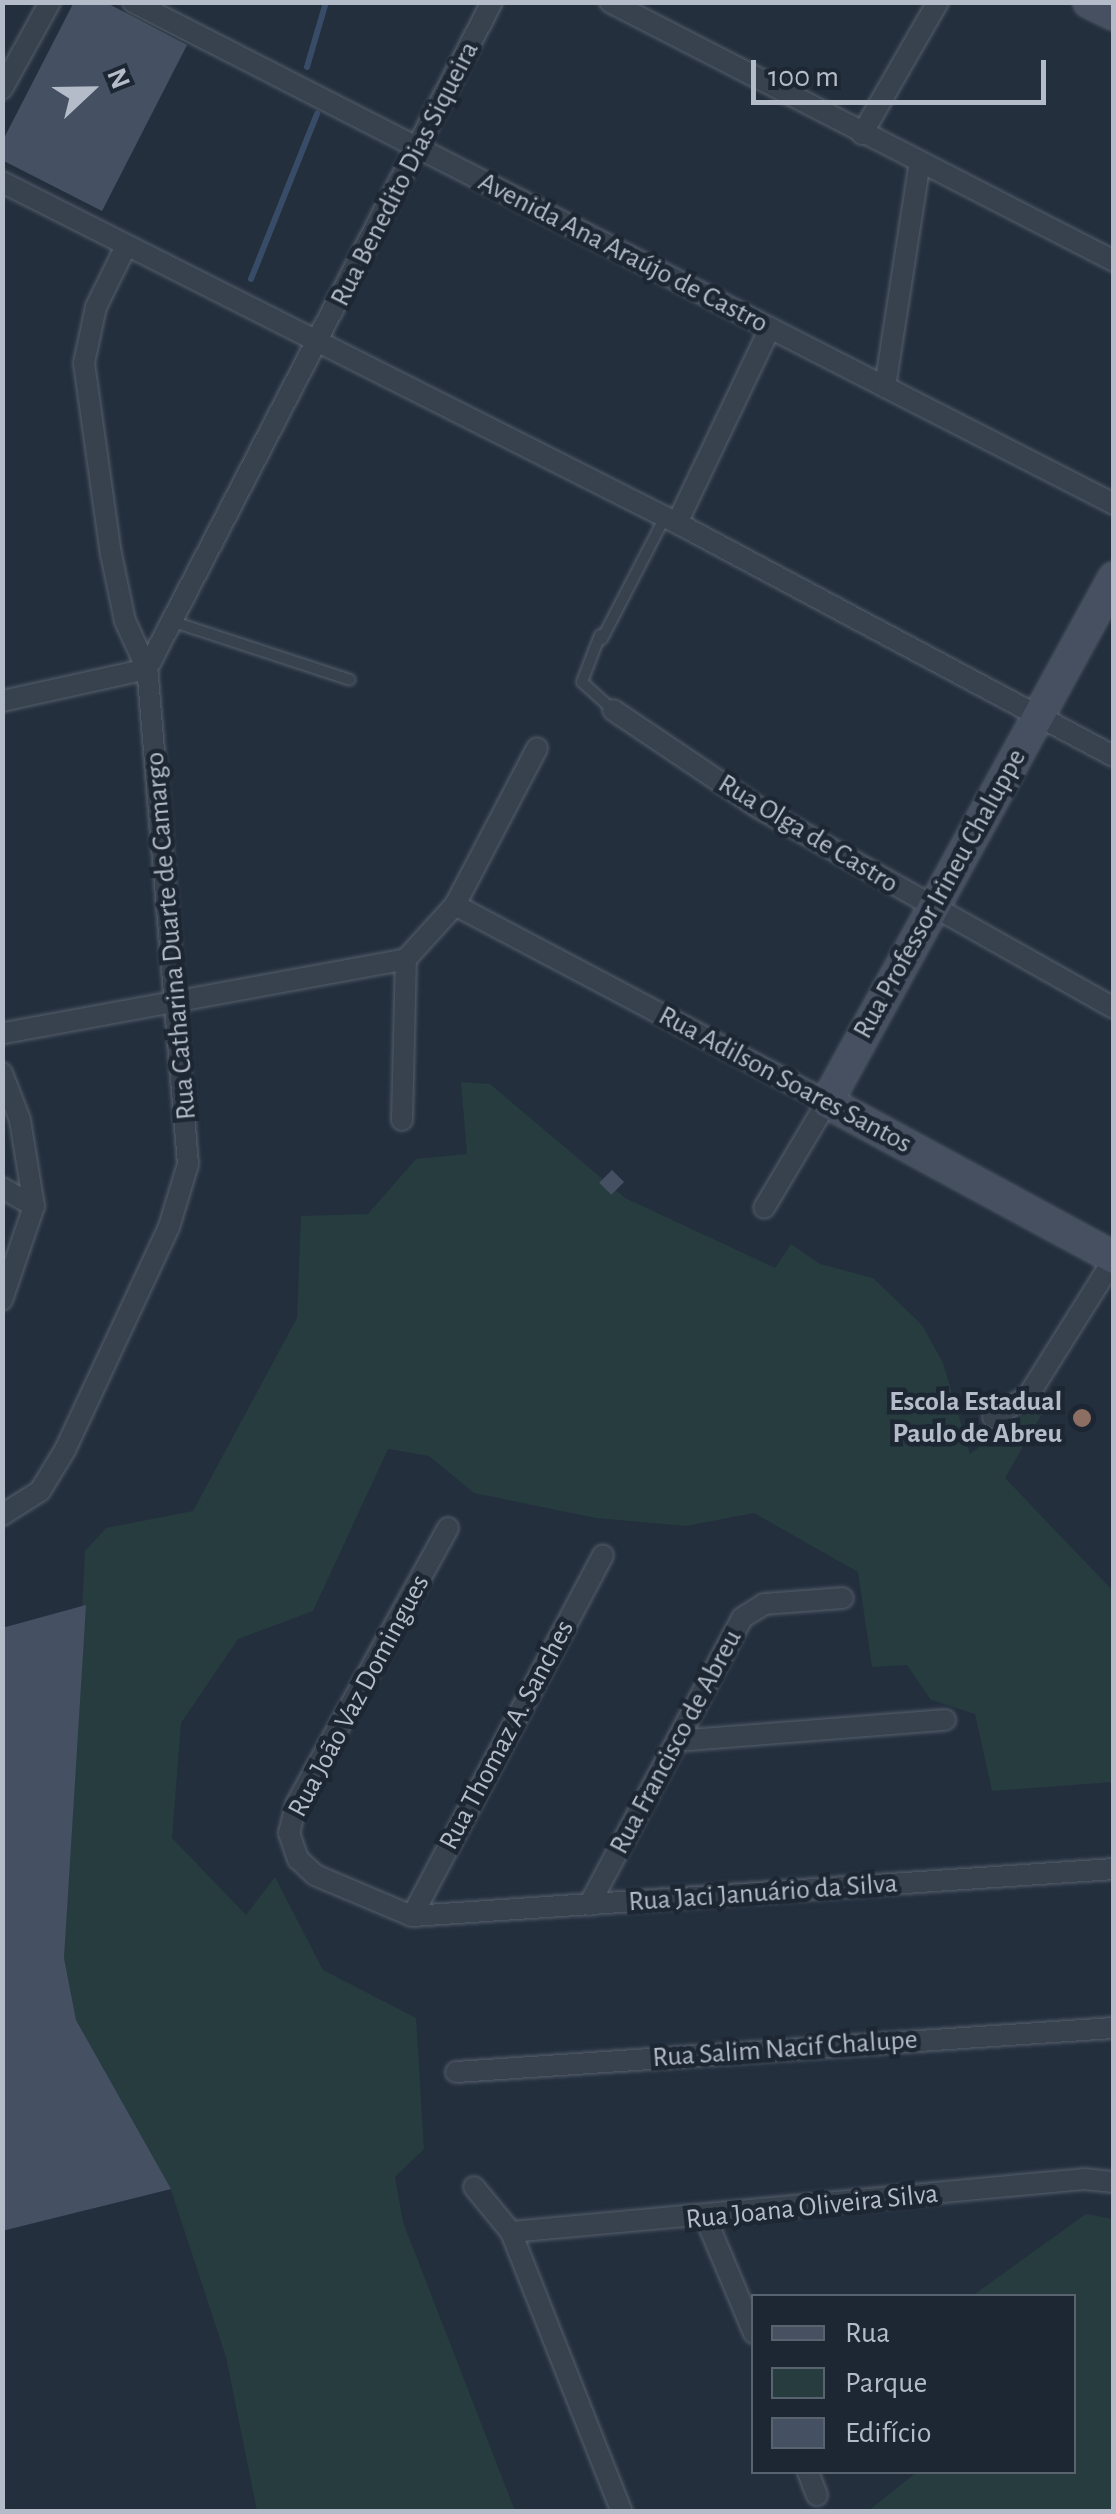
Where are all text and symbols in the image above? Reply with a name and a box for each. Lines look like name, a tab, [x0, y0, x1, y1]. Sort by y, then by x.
street label: Rua Benedito Dias Siqueira	[324, 36, 486, 312]
north arrow	[40, 40, 140, 140]
scale bar	[756, 40, 1051, 102]
text: 100 m	[768, 62, 839, 92]
text: N	[101, 64, 134, 93]
street label: Avenida Ana Araújo de Castro	[473, 165, 773, 341]
street label: Rua Professor Irineu Chaluppe	[846, 743, 1034, 1045]
street label: Rua Catharina Duarte de Camargo	[138, 751, 204, 1121]
street label: Rua Olga de Castro	[712, 767, 904, 901]
street label: Rua Adilson Soares Santos	[653, 999, 917, 1161]
place label: Escola Estadual Paulo de Abreu	[889, 1385, 1062, 1451]
marker: Escola Estadual Paulo de Abreu	[1071, 1407, 1093, 1429]
street label: Rua João Vaz Domingues	[281, 1569, 437, 1823]
street label: Rua Thomaz A. Sanches	[432, 1614, 582, 1856]
street label: Rua Francisco de Abreu	[603, 1624, 749, 1860]
street label: Rua Jaci Januário da Silva	[627, 1867, 899, 1919]
street label: Rua Salim Nacif Chalupe	[651, 2023, 919, 2075]
street label: Rua Joana Oliveira Silva	[684, 2177, 940, 2237]
legend	[751, 2294, 1076, 2474]
text: Rua	[845, 2318, 890, 2348]
text: Parque	[845, 2368, 927, 2398]
text: Edifício	[845, 2418, 931, 2448]

